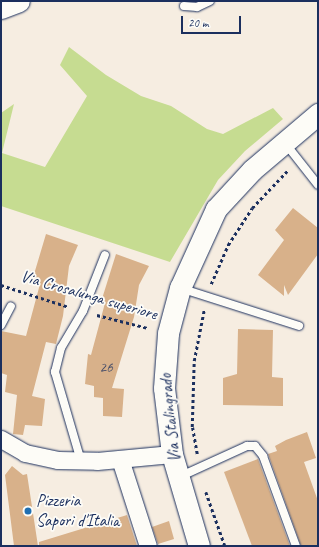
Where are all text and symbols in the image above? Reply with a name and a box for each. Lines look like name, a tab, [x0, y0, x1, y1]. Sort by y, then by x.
scale bar	[183, 8, 243, 34]
text: 20 m	[188, 15, 208, 31]
street label: Via Crosalunga superiore	[19, 266, 159, 324]
house number: 26	[99, 359, 113, 377]
street label: Via Stalingrado	[155, 372, 185, 464]
place label: Pizzeria Sapori d'Italia	[36, 491, 119, 531]
marker: Pizzeria Sapori d'Italia	[23, 506, 33, 516]

